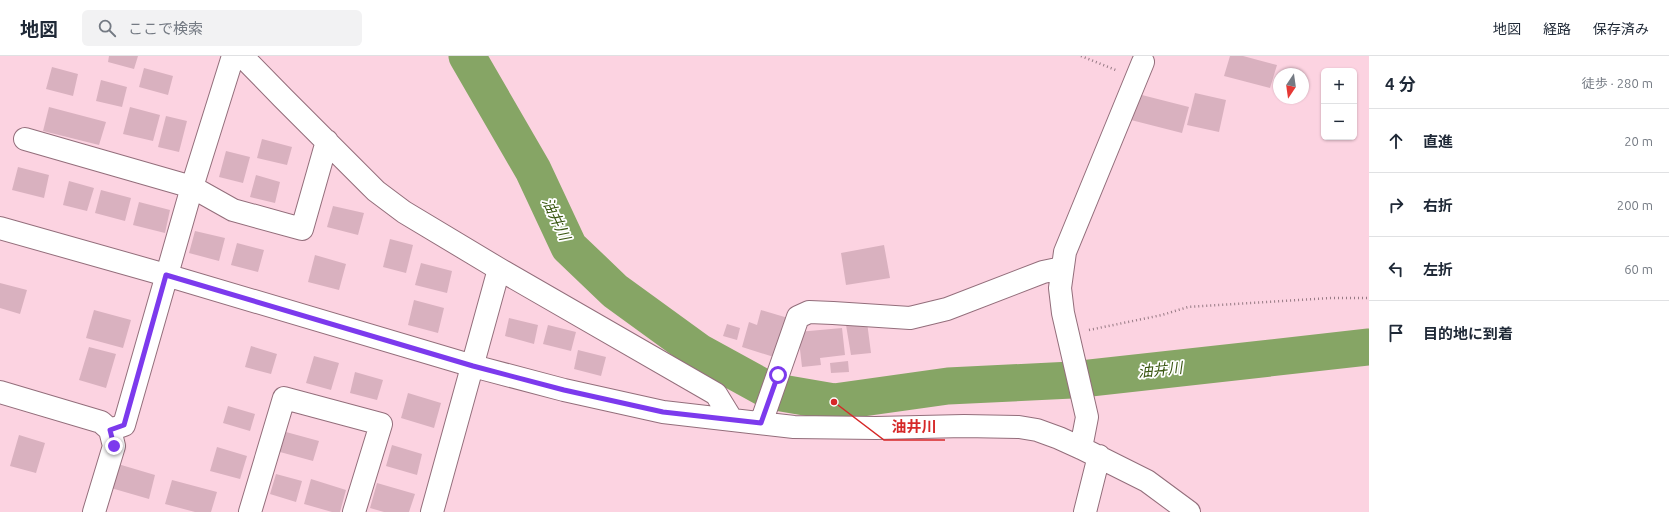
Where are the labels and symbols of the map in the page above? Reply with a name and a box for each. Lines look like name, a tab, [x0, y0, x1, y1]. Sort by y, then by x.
north arrow	[1273, 68, 1309, 104]
water label: 油井川	[539, 195, 575, 245]
water label: 油井川	[1137, 358, 1185, 380]
route start	[769, 366, 787, 384]
callout: 油井川	[884, 413, 945, 440]
text: 油井川	[891, 418, 937, 435]
route end	[105, 437, 123, 455]

